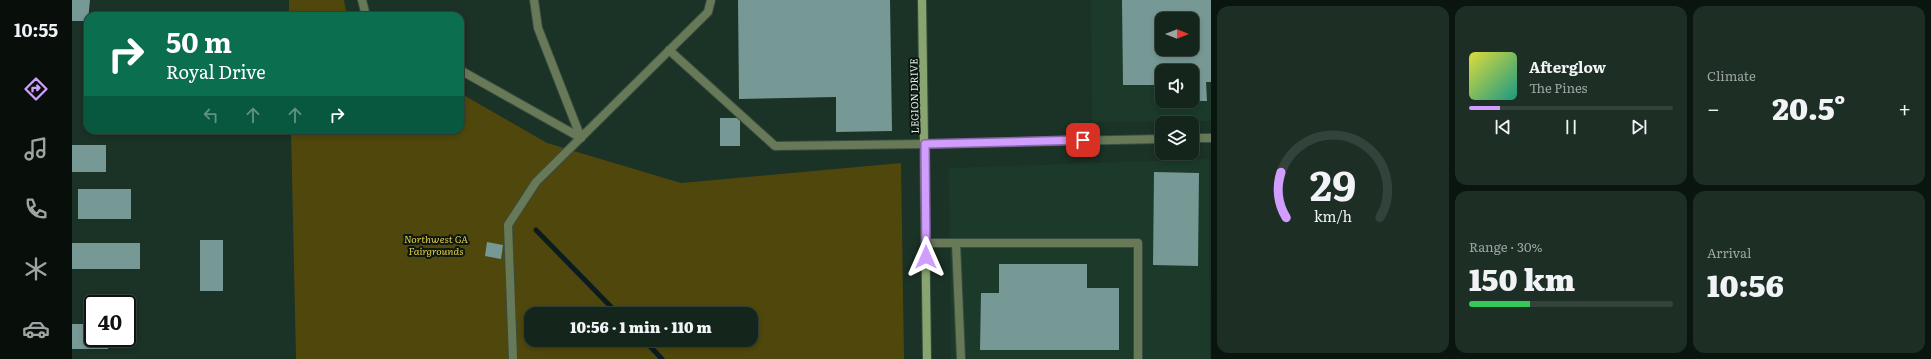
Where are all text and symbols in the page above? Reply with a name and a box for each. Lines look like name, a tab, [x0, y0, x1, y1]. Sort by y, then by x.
north arrow	[1155, 12, 1199, 56]
map controls	[1155, 12, 1199, 160]
text: 10:55	[14, 16, 58, 43]
text: 50 m	[166, 20, 232, 62]
icon: right	[100, 28, 152, 80]
text: Afterglow	[1529, 55, 1606, 78]
text: Royal Drive	[166, 58, 266, 85]
street label: LEGION DRIVE	[905, 58, 922, 134]
button: sound	[1155, 64, 1199, 108]
text: Climate	[1707, 66, 1756, 85]
icon: directions	[22, 75, 50, 103]
text: The Pines	[1529, 78, 1587, 97]
text: 20.5°	[1772, 85, 1846, 129]
text: −	[1707, 91, 1720, 124]
text: +	[1898, 91, 1911, 124]
icon: left	[200, 104, 222, 126]
icon: ahead	[242, 104, 264, 126]
icon: ahead	[284, 104, 306, 126]
icon: right	[326, 104, 348, 126]
button: layers	[1155, 116, 1199, 160]
icon: previous	[1492, 116, 1514, 138]
icon: pause	[1560, 116, 1582, 138]
icon: next	[1628, 116, 1650, 138]
pin	[1066, 123, 1100, 157]
icon: arrive	[1072, 129, 1094, 151]
icon: music	[22, 135, 50, 163]
text: 29	[1310, 151, 1356, 213]
icon: phone	[22, 195, 50, 223]
text: km/h	[1314, 204, 1353, 225]
park label: Northwest GA Fairgrounds	[404, 231, 468, 258]
position arrow	[905, 236, 947, 278]
text: Range · 30%	[1469, 237, 1543, 256]
text: Arrival	[1707, 243, 1751, 262]
icon: climate	[22, 255, 50, 283]
text: 150 km	[1469, 256, 1575, 300]
text: 10:56	[1707, 262, 1784, 306]
speed limit sign: 40	[84, 295, 136, 347]
icon: car	[22, 315, 50, 343]
text: 10:56 · 1 min · 110 m	[570, 315, 712, 338]

